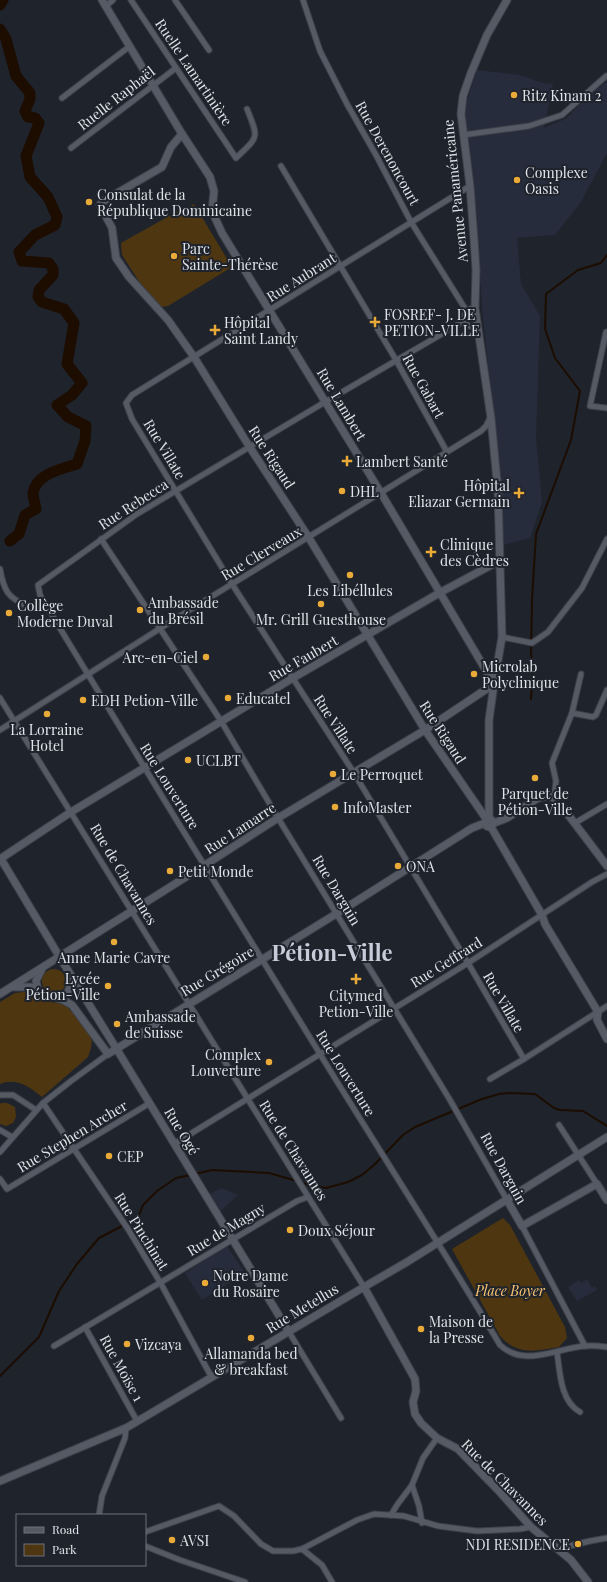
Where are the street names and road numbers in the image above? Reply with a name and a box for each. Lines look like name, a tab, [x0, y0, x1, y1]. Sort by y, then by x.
street label: Ruelle Lamartinière	[151, 15, 237, 129]
street label: Ruelle Raphaël	[73, 62, 159, 134]
street label: Rue Derenoncourt	[352, 98, 425, 209]
street label: Avenue Panaméricaine	[438, 119, 472, 264]
street label: Rue Aubrant	[263, 248, 340, 306]
street label: Rue Gabart	[399, 351, 450, 422]
street label: Rue Lambert	[313, 364, 372, 445]
street label: Rue Villate	[140, 415, 190, 483]
street label: Rue Rigaud	[245, 422, 299, 492]
street label: Rue Rebecca	[94, 474, 172, 534]
street label: Rue Clerveaux	[217, 521, 305, 585]
street label: Rue Faubert	[265, 630, 342, 685]
street label: Rue Villate	[310, 691, 362, 757]
street label: Rue Rigaud	[416, 697, 470, 767]
street label: Rue Louverture	[136, 739, 204, 833]
street label: Rue Lamarre	[201, 798, 279, 858]
street label: Rue de Chavannes	[86, 820, 162, 928]
street label: Rue Darguin	[309, 851, 366, 929]
street label: Rue Geffrard	[407, 932, 485, 992]
street label: Rue Grégoire	[177, 942, 257, 1000]
street label: Rue Villate	[479, 968, 529, 1036]
street label: Rue Louverture	[312, 1026, 380, 1120]
street label: Rue Stephen Archer	[13, 1095, 131, 1176]
street label: Rue de Chavannes	[255, 1096, 333, 1204]
street label: Rue Ogé	[160, 1104, 204, 1158]
street label: Rue Darguin	[477, 1129, 532, 1208]
street label: Rue Pinchinat	[111, 1189, 174, 1274]
street label: Rue de Magny	[183, 1198, 269, 1260]
street label: Rue Metellus	[262, 1279, 342, 1337]
street label: Rue Moïse 1	[96, 1331, 148, 1405]
street label: Rue de Chavannes	[458, 1435, 552, 1529]

